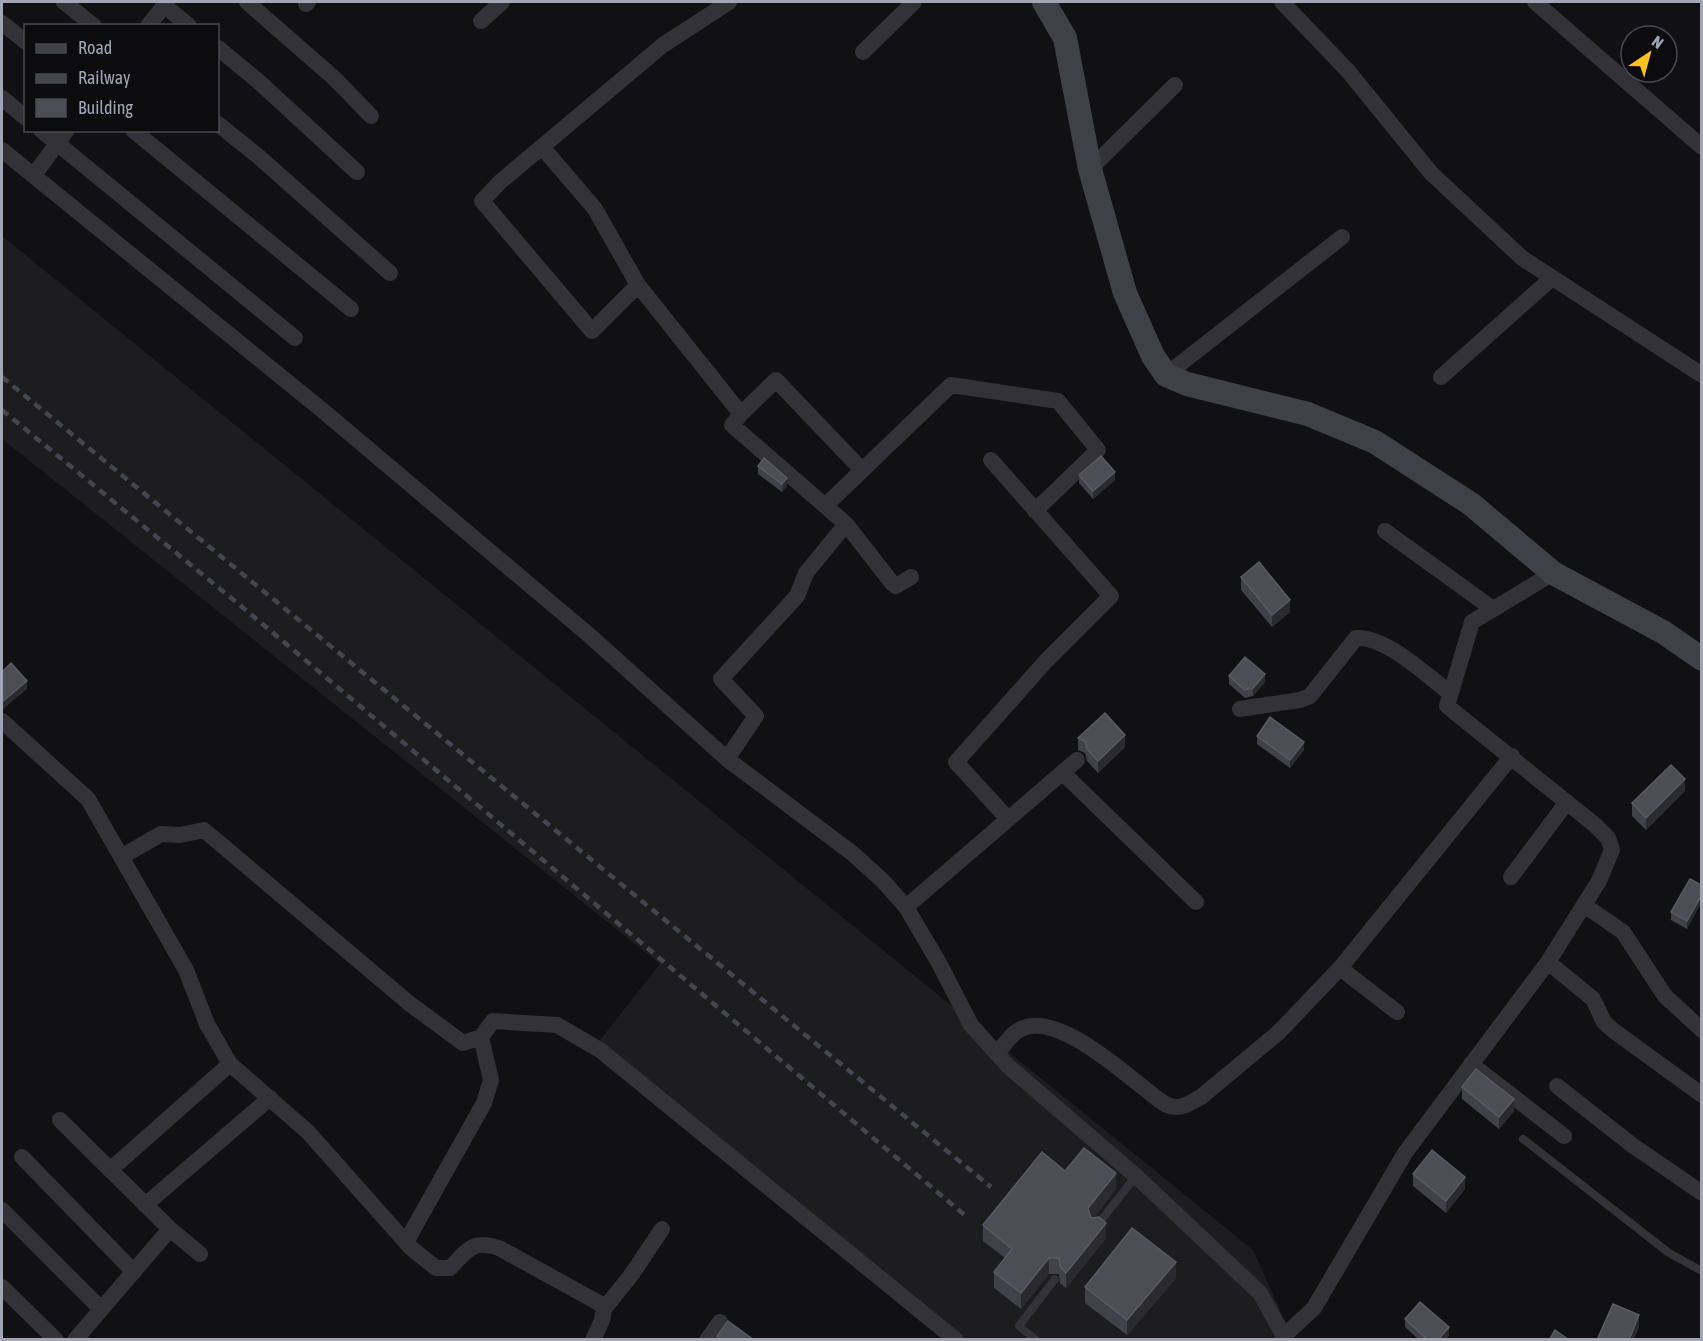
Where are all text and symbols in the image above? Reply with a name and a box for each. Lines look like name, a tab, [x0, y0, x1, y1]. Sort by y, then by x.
legend	[24, 24, 219, 132]
north arrow	[1619, 24, 1679, 84]
text: N	[1649, 32, 1667, 52]
text: Road	[78, 37, 112, 58]
text: Railway	[78, 67, 130, 88]
text: Building	[78, 97, 133, 118]

